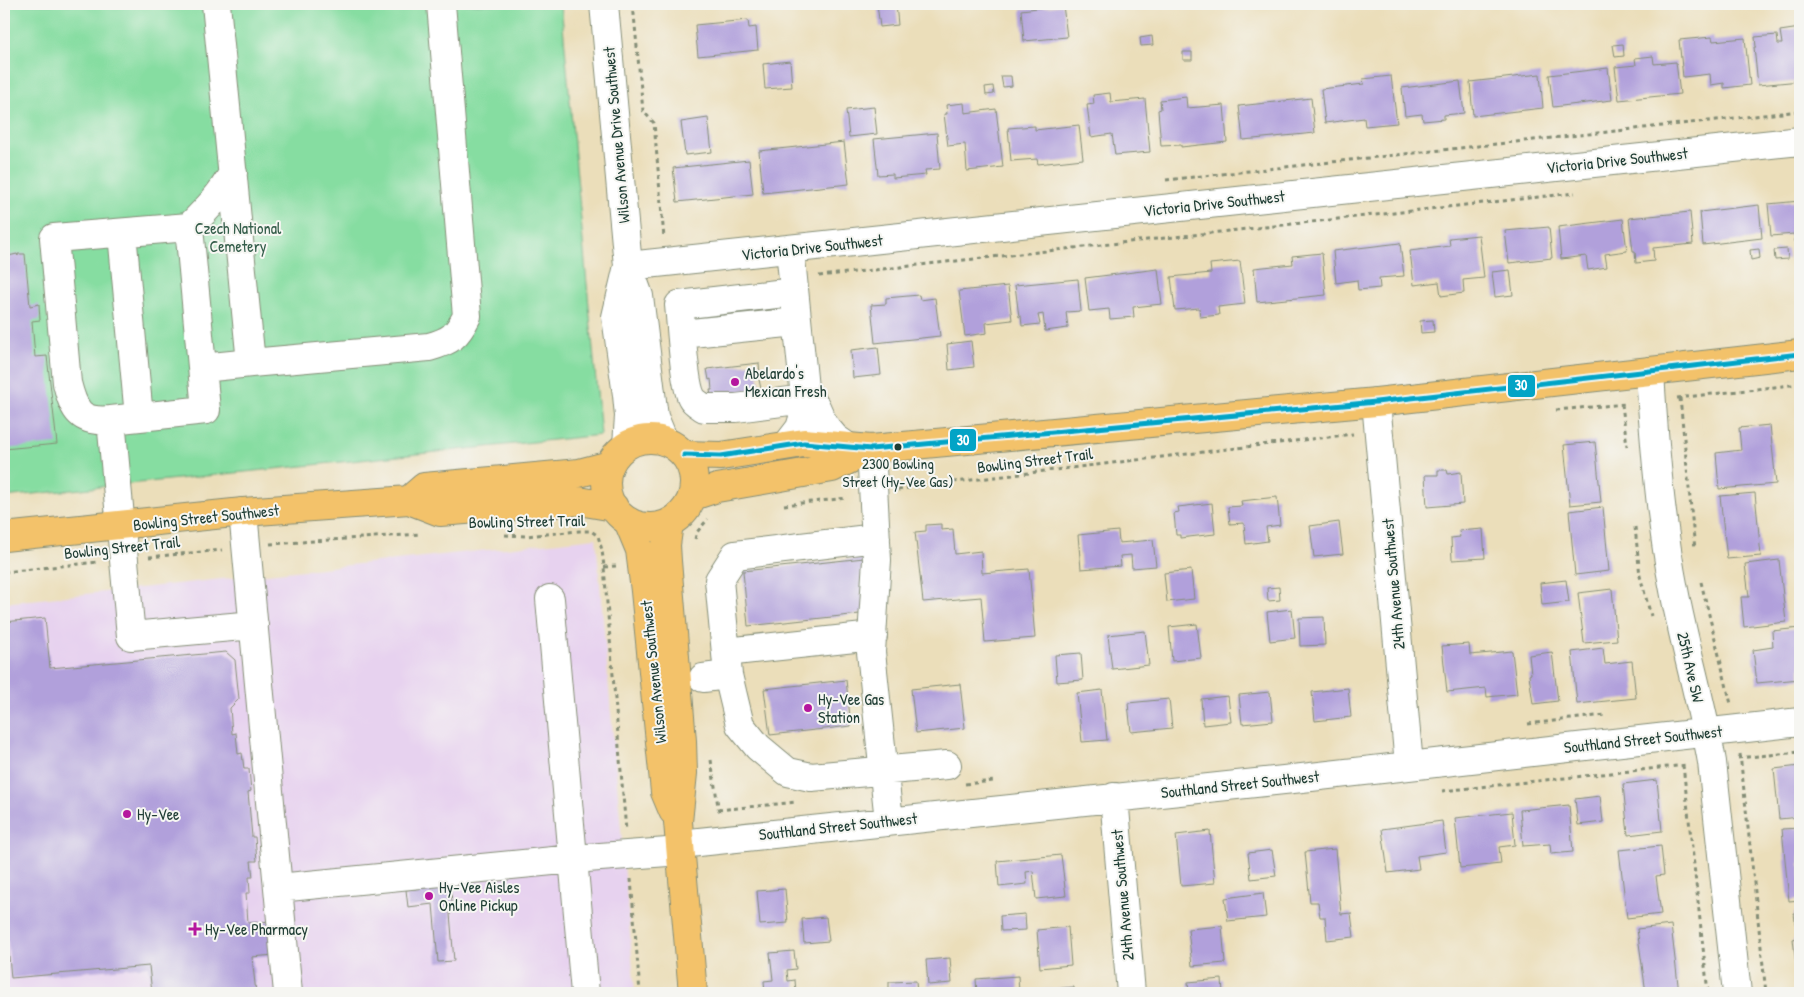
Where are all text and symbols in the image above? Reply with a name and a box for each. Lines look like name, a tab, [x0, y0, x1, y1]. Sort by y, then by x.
street label: Wilson Avenue Drive Southwest	[597, 45, 635, 224]
street label: Victoria Drive Southwest	[1545, 142, 1689, 178]
street label: Victoria Drive Southwest	[1142, 185, 1286, 221]
park label: Czech National Cemetery	[195, 217, 282, 257]
street label: Victoria Drive Southwest	[740, 229, 884, 265]
place label: Abelardo's Mexican Fresh	[745, 362, 827, 402]
line badge: 30	[1507, 374, 1536, 398]
text: 30	[1515, 375, 1528, 394]
marker: Abelardo's Mexican Fresh	[729, 376, 741, 388]
line badge: 30	[949, 428, 977, 452]
text: 30	[957, 430, 970, 449]
marker: 2300 Bowling Street (Hy-Vee Gas)	[893, 442, 903, 452]
street label: Bowling Street Trail	[976, 442, 1095, 478]
place label: 2300 Bowling Street (Hy-Vee Gas)	[843, 453, 953, 492]
street label: Bowling Street Southwest	[132, 498, 281, 536]
street label: Bowling Street Trail	[469, 509, 586, 533]
street label: 24th Avenue Southwest	[1376, 517, 1410, 650]
street label: Bowling Street Trail	[63, 530, 182, 564]
street label: Wilson Avenue Southwest	[635, 599, 671, 744]
street label: 25th Ave SW	[1672, 630, 1710, 705]
place label: Hy-Vee Gas Station	[818, 688, 884, 728]
marker: Hy-Vee Gas Station	[802, 702, 814, 714]
street label: Southland Street Southwest	[1563, 720, 1724, 758]
street label: Southland Street Southwest	[1160, 765, 1321, 803]
place label: Hy-Vee	[137, 803, 180, 825]
street label: Southland Street Southwest	[758, 807, 919, 845]
marker: Hy-Vee	[121, 808, 133, 820]
street label: 24th Avenue Southwest	[1105, 828, 1139, 961]
place label: Hy-Vee Aisles Online Pickup	[439, 876, 519, 916]
marker: Hy-Vee Aisles Online Pickup	[423, 890, 435, 902]
place label: Hy-Vee Pharmacy	[205, 918, 308, 940]
marker: Hy-Vee Pharmacy	[189, 923, 201, 935]

